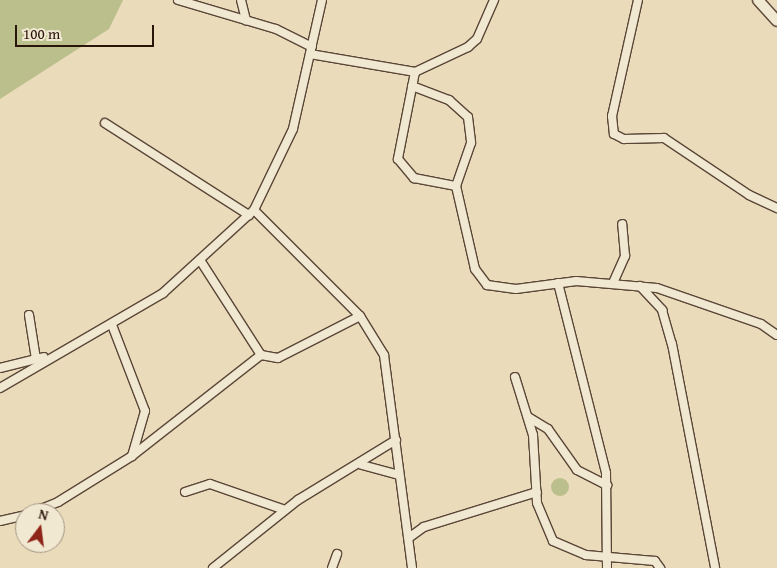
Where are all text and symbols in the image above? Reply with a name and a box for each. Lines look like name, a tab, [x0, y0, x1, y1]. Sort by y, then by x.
scale bar	[18, 15, 156, 47]
text: 100 m	[23, 23, 60, 44]
north arrow	[15, 503, 65, 553]
text: N	[37, 504, 51, 525]

